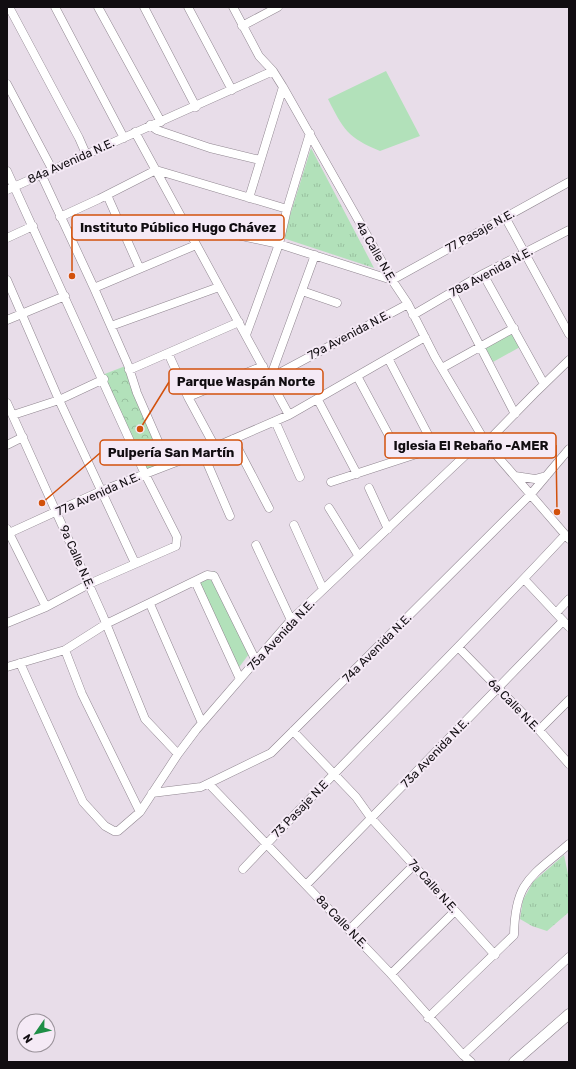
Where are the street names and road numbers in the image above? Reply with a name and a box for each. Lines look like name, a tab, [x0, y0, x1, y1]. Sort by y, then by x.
street label: 84a Avenida N.E.	[25, 136, 117, 186]
street label: 77 Pasaje N.E.	[443, 206, 517, 256]
street label: 4a Calle N.E.	[353, 219, 399, 285]
street label: 78a Avenida N.E.	[447, 244, 535, 300]
street label: 79a Avenida N.E.	[305, 307, 393, 363]
street label: 77a Avenida N.E.	[54, 469, 142, 519]
street label: 9a Calle N.E.	[57, 523, 97, 591]
street label: 75a Avenida N.E.	[245, 597, 317, 673]
street label: 74a Avenida N.E.	[340, 611, 414, 685]
street label: 6a Calle N.E.	[485, 676, 543, 734]
street label: 73a Avenida N.E.	[398, 715, 472, 791]
street label: 73 Pasaje N.E	[269, 777, 331, 841]
street label: 7a Calle N.E.	[405, 856, 461, 916]
street label: 8a Calle N.E.	[313, 892, 371, 952]

